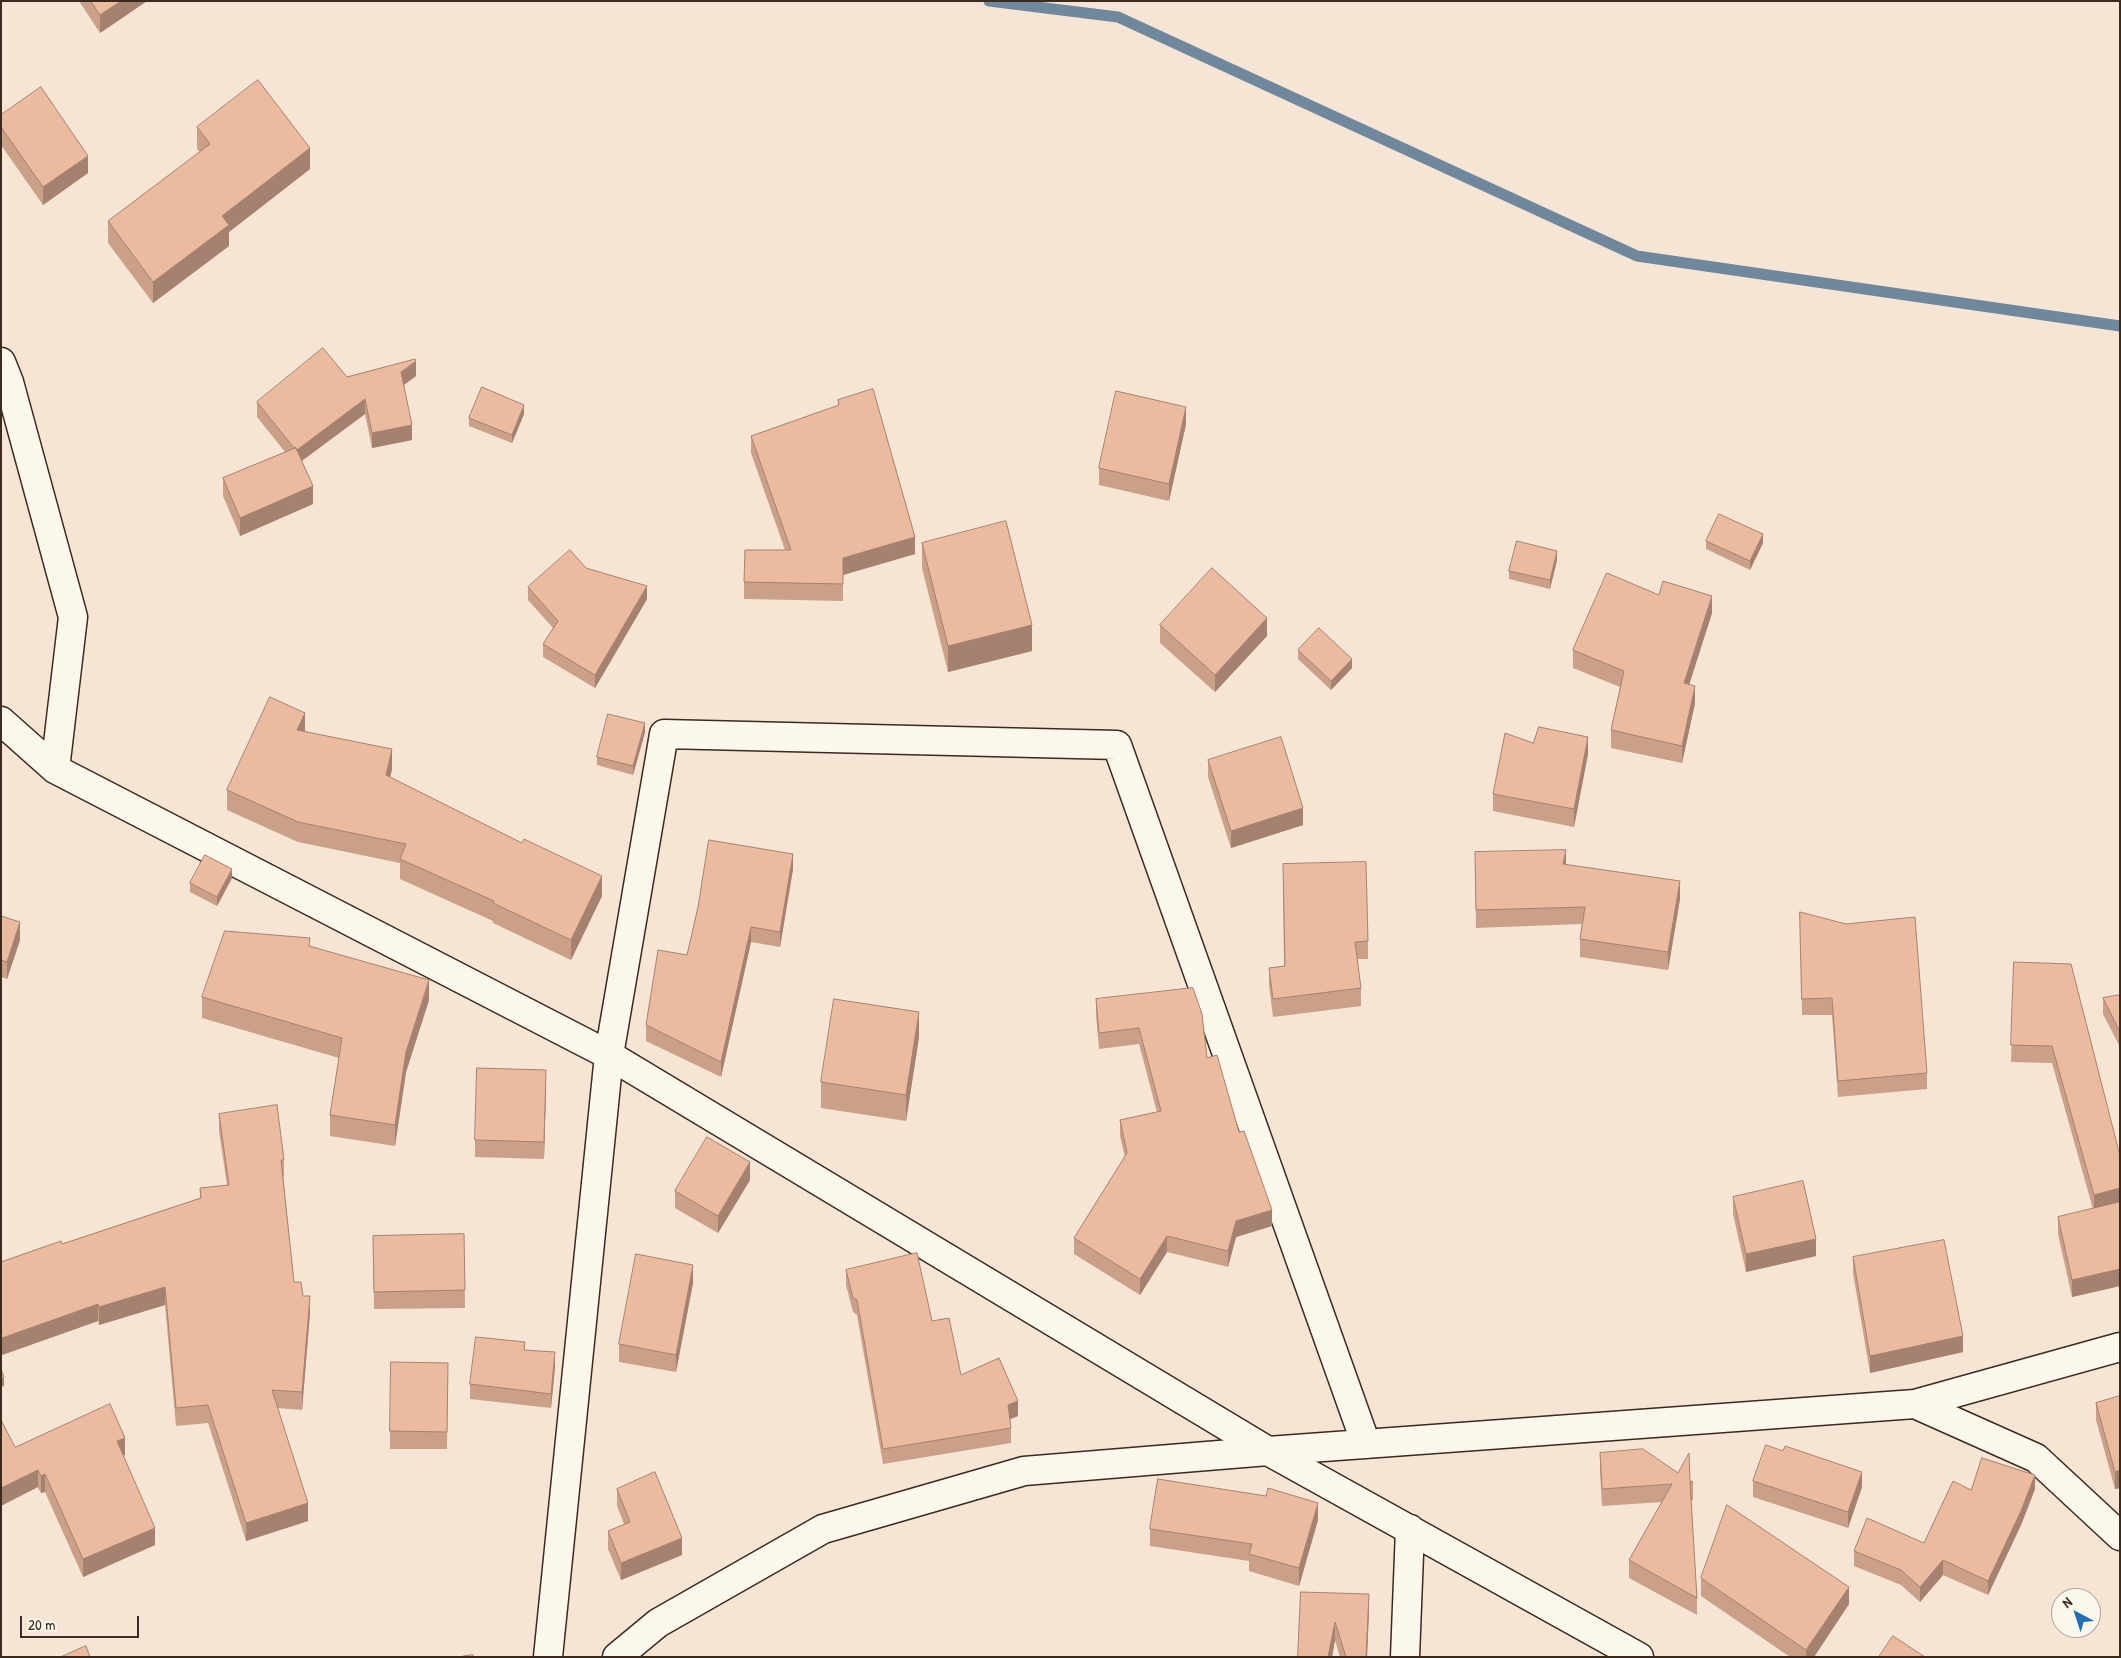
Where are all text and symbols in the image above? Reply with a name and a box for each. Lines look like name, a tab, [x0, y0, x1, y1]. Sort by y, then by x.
north arrow	[2051, 1588, 2101, 1638]
text: N	[2058, 1592, 2076, 1612]
scale bar	[22, 1606, 141, 1638]
text: 20 m	[28, 1614, 55, 1635]

